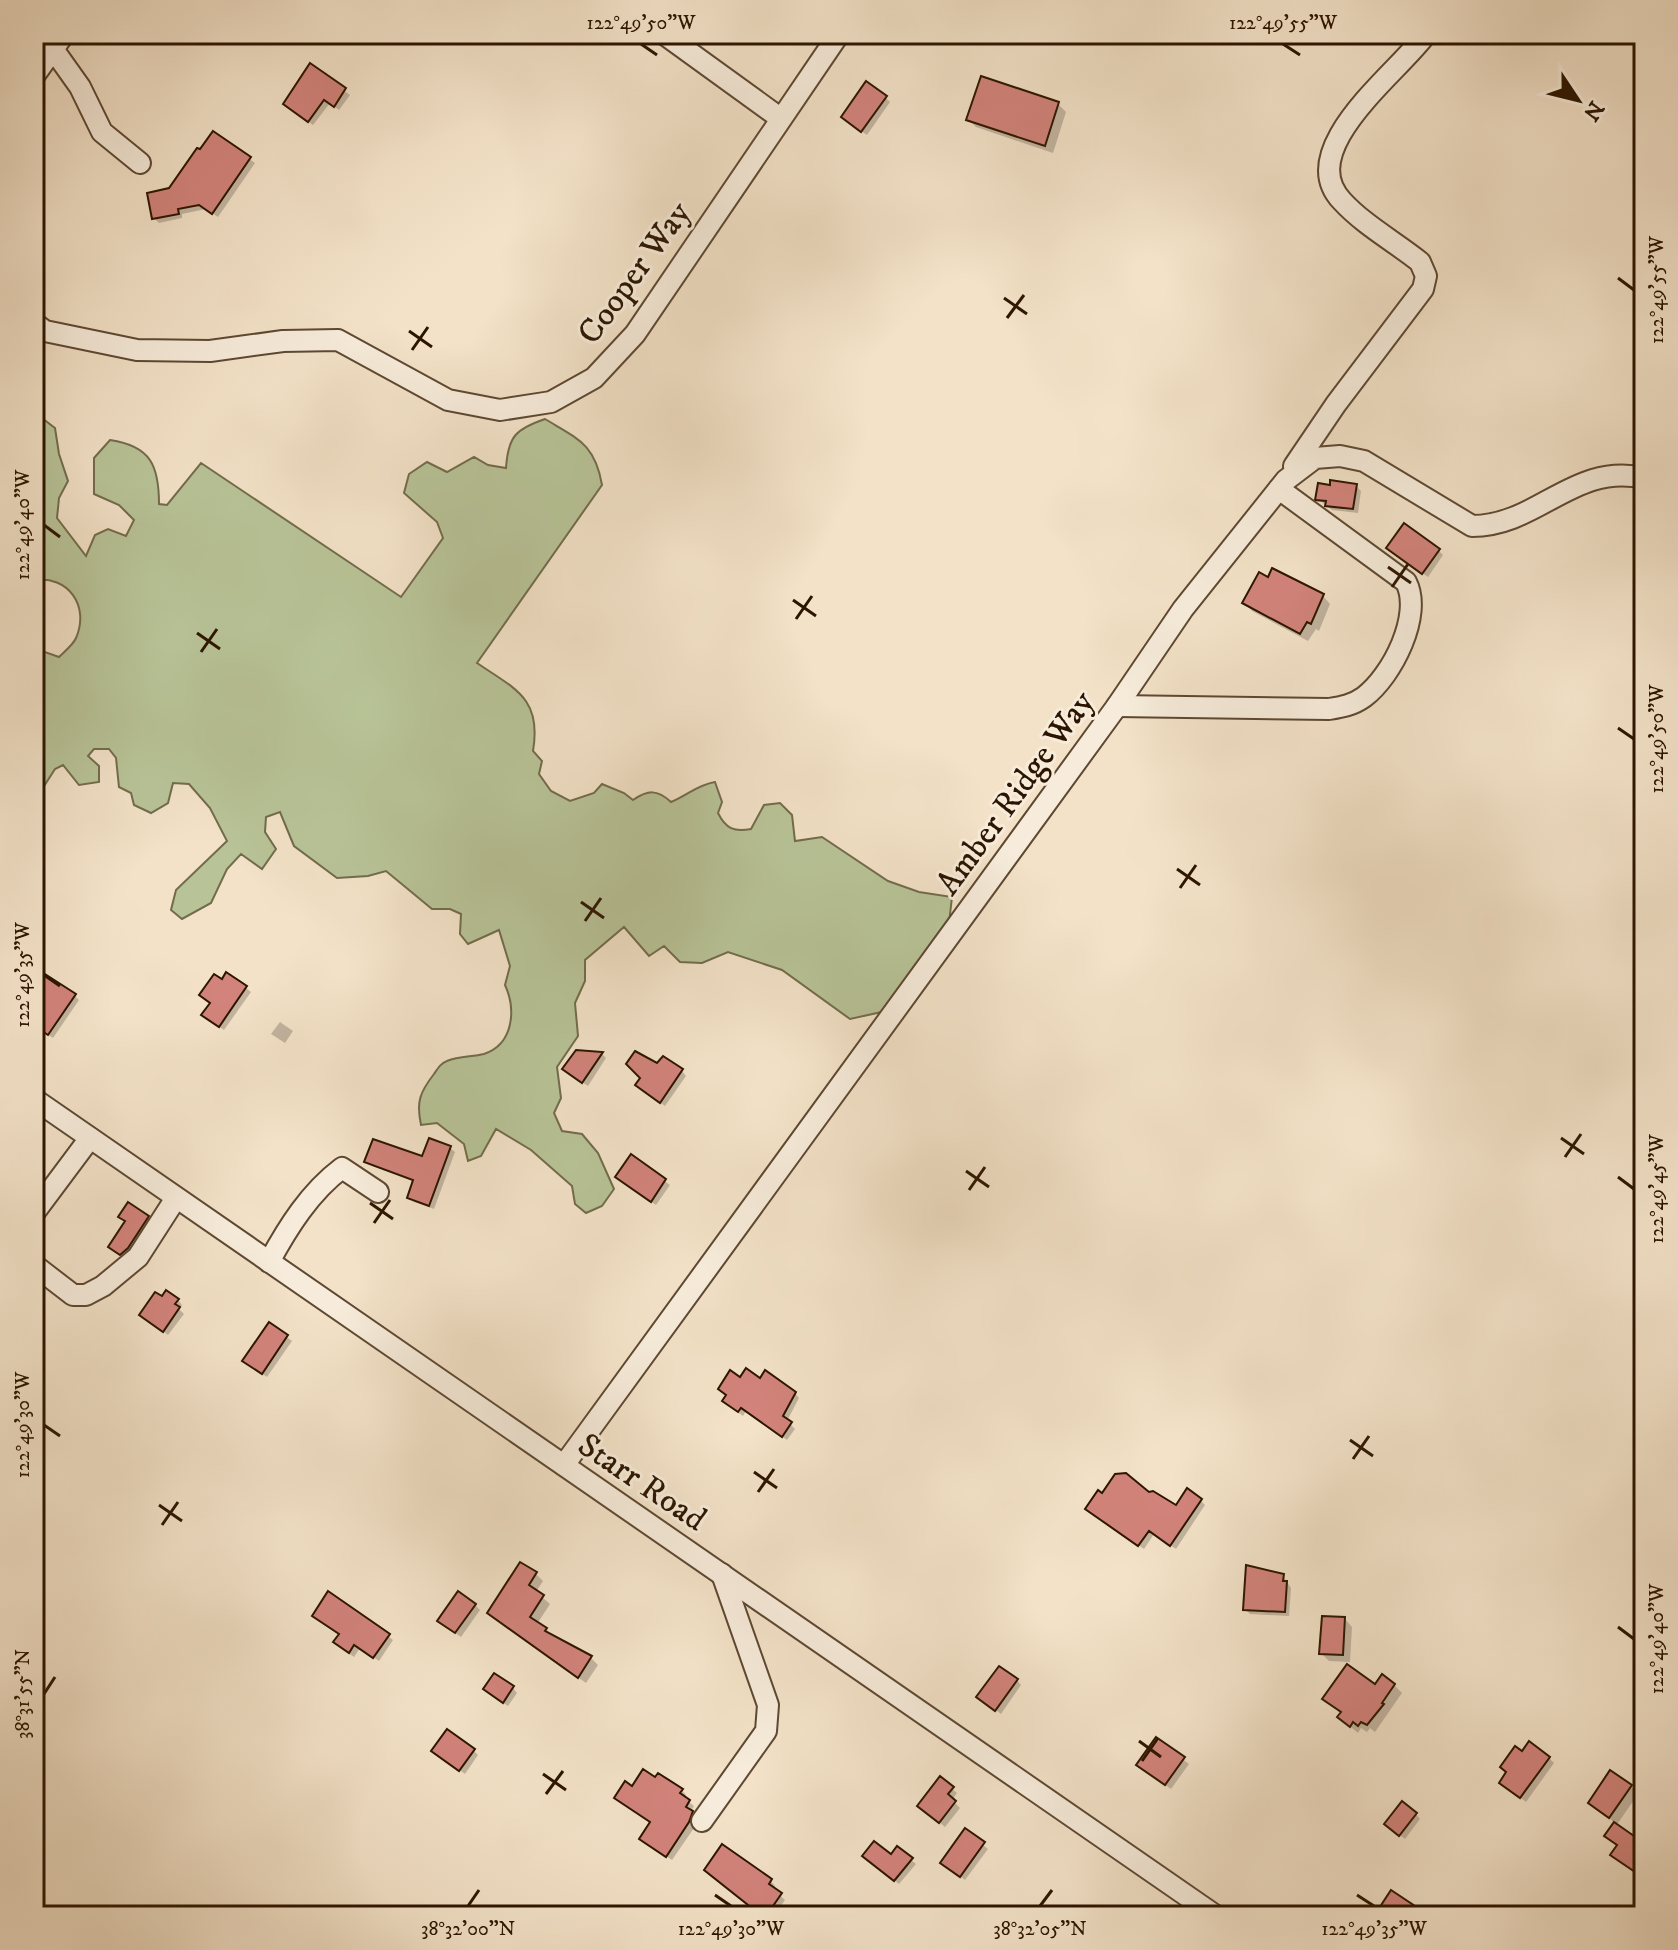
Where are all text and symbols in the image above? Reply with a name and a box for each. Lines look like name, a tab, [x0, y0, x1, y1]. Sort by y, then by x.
text: 122°49'50"W	[587, 11, 696, 36]
text: 122°49'55"W	[1229, 11, 1338, 36]
north arrow	[1538, 60, 1618, 140]
text: N	[1577, 95, 1609, 126]
street label: Cooper Way	[569, 193, 701, 353]
text: 122°49'55"W	[1645, 235, 1670, 344]
text: 122°49'40"W	[11, 469, 36, 580]
street label: Amber Ridge Way	[927, 682, 1104, 904]
text: 122°49'50"W	[1645, 684, 1670, 793]
text: 122°49'35"W	[11, 921, 36, 1028]
text: 122°49'45"W	[1645, 1134, 1670, 1244]
text: 122°49'30"W	[11, 1371, 36, 1478]
street label: Starr Road	[570, 1424, 714, 1541]
text: 122°49'40"W	[1645, 1583, 1670, 1694]
text: 38°31'55"N	[11, 1649, 36, 1739]
text: 38°32'00"N	[421, 1917, 515, 1942]
text: 122°49'30"W	[678, 1917, 785, 1942]
text: 38°32'05"N	[993, 1917, 1087, 1942]
text: 122°49'35"W	[1321, 1917, 1428, 1942]

